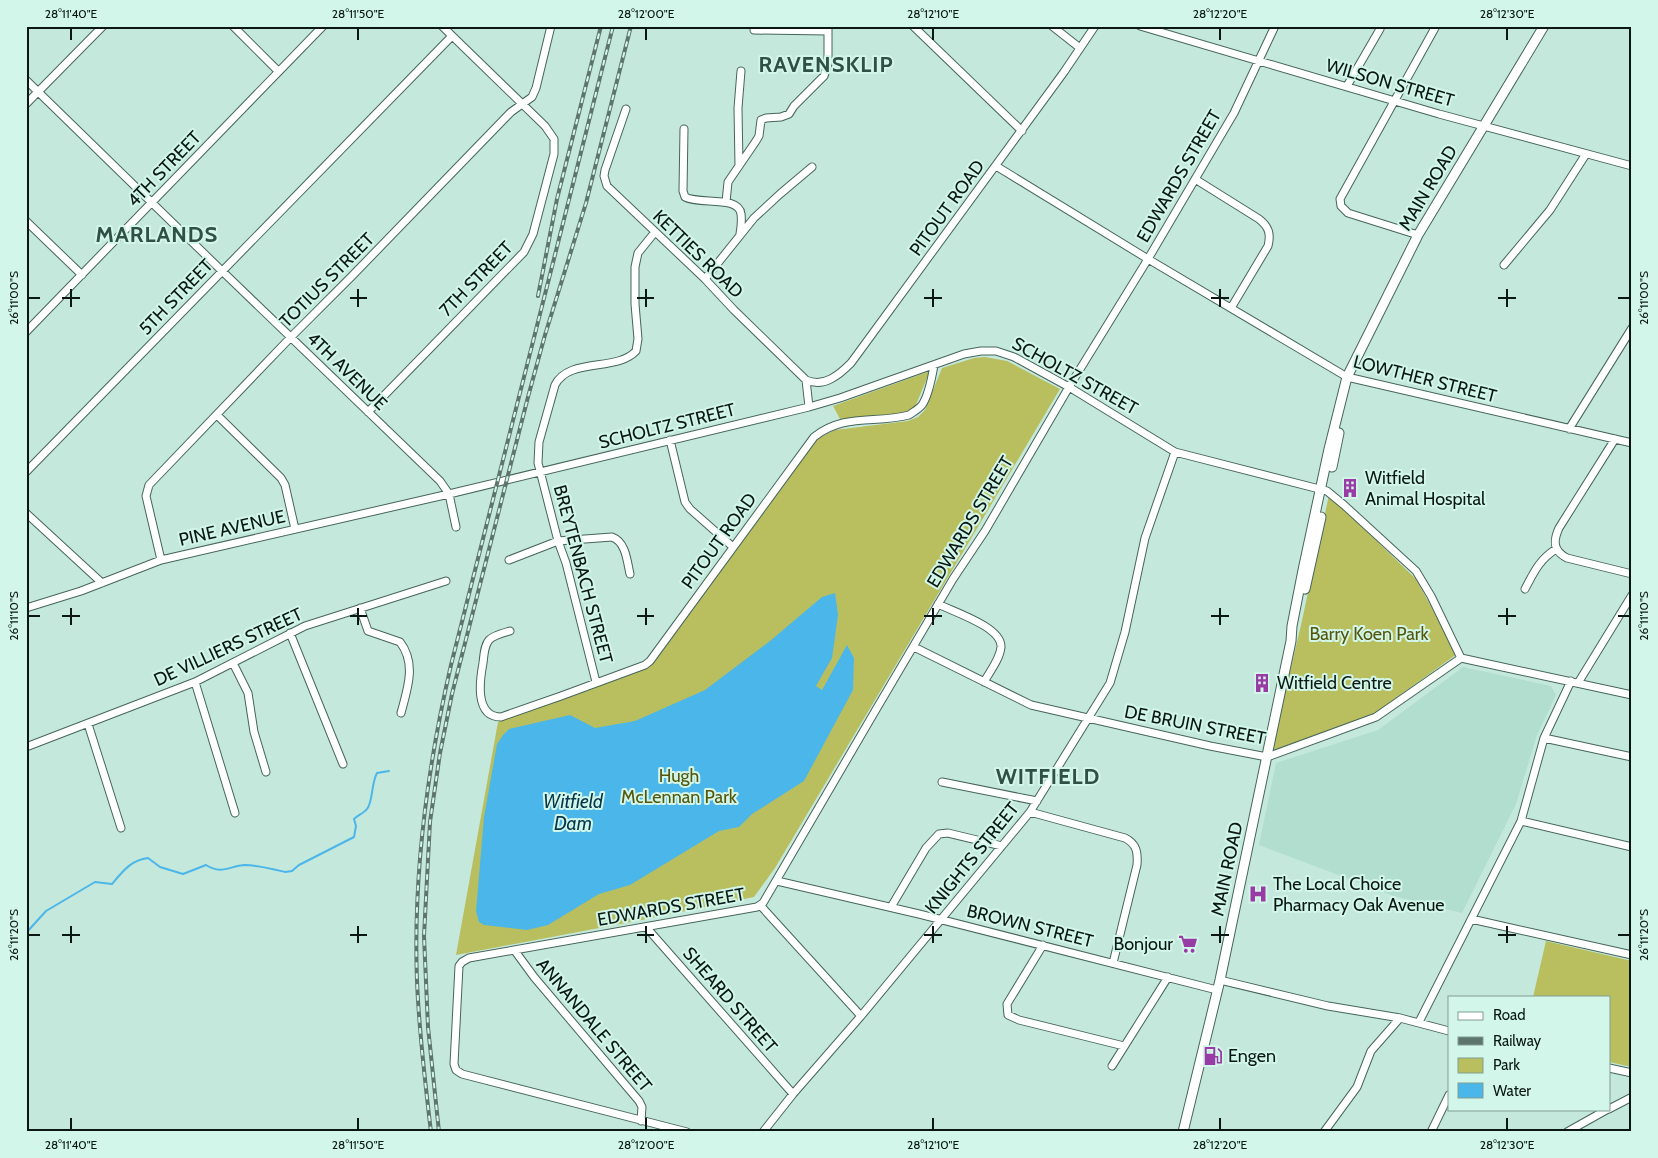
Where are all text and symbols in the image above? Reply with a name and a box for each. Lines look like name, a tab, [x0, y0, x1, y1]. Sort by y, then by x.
text: 28°11'40"E	[45, 6, 98, 21]
text: 28°11'50"E	[332, 6, 385, 21]
text: 28°12'00"E	[618, 6, 675, 21]
text: 28°12'10"E	[907, 6, 959, 21]
text: 28°12'20"E	[1193, 6, 1248, 21]
text: 28°12'30"E	[1480, 6, 1535, 21]
district label: RAVENSKLIP	[758, 51, 894, 78]
street label: WILSON STREET	[1323, 54, 1457, 112]
street label: EDWARDS STREET	[1132, 105, 1226, 246]
street label: 4TH STREET	[122, 126, 206, 212]
street label: MAIN ROAD	[1394, 141, 1462, 235]
street label: PITOUT ROAD	[905, 156, 989, 260]
street label: KETTIES ROAD	[648, 205, 748, 303]
district label: MARLANDS	[96, 221, 218, 248]
street label: TOTIUS STREET	[275, 228, 379, 332]
street label: 7TH STREET	[435, 236, 518, 321]
street label: 5TH STREET	[135, 254, 218, 339]
text: 26°11'00"S	[6, 271, 21, 325]
text: 26°11'00"S	[1636, 271, 1651, 325]
street label: 4TH AVENUE	[302, 327, 392, 415]
street label: SCHOLTZ STREET	[1008, 332, 1142, 420]
street label: LOWTHER STREET	[1351, 351, 1499, 408]
street label: SCHOLTZ STREET	[596, 398, 738, 454]
street label: EDWARDS STREET	[922, 452, 1018, 592]
place label: Witfield Animal Hospital	[1365, 467, 1486, 510]
building icon: Witfield Animal Hospital	[1339, 477, 1361, 499]
street label: BREYTENBACH STREET	[549, 482, 618, 666]
street label: PITOUT ROAD	[677, 489, 761, 593]
street label: PINE AVENUE	[177, 505, 287, 551]
text: 26°11'10"S	[6, 591, 21, 641]
text: 26°11'10"S	[1636, 591, 1651, 641]
street label: DE VILLIERS STREET	[150, 603, 306, 691]
park label: Barry Koen Park	[1309, 623, 1430, 645]
building icon: Witfield Centre	[1251, 672, 1273, 694]
place label: Witfield Centre	[1277, 672, 1392, 694]
street label: DE BRUIN STREET	[1122, 701, 1268, 750]
district label: WITFIELD	[996, 763, 1100, 790]
park label: Hugh McLennan Park	[621, 765, 738, 808]
water label: Witfield Dam	[543, 790, 604, 835]
street label: KNIGHTS STREET	[920, 798, 1024, 918]
street label: MAIN ROAD	[1206, 820, 1248, 918]
place label: The Local Choice Pharmacy Oak Avenue	[1273, 873, 1445, 916]
street label: EDWARDS STREET	[596, 883, 747, 931]
hospital icon: The Local Choice Pharmacy Oak Avenue	[1247, 883, 1269, 905]
street label: BROWN STREET	[964, 900, 1096, 952]
text: 26°11'20"S	[6, 909, 21, 961]
text: 26°11'20"S	[1636, 909, 1651, 961]
place label: Bonjour	[1113, 933, 1173, 955]
supermarket icon: Bonjour	[1177, 933, 1199, 955]
street label: SHEARD STREET	[678, 943, 782, 1058]
street label: ANNANDALE STREET	[532, 954, 657, 1097]
legend	[1448, 996, 1610, 1110]
text: Road	[1493, 1006, 1526, 1024]
text: Railway	[1493, 1032, 1542, 1050]
fuel station icon: Engen	[1202, 1045, 1224, 1067]
place label: Engen	[1228, 1045, 1276, 1067]
text: Park	[1493, 1056, 1520, 1074]
text: Water	[1493, 1082, 1531, 1100]
text: 28°11'40"E	[45, 1137, 98, 1152]
text: 28°11'50"E	[332, 1137, 385, 1152]
text: 28°12'00"E	[618, 1137, 675, 1152]
text: 28°12'10"E	[907, 1137, 959, 1152]
text: 28°12'20"E	[1193, 1137, 1248, 1152]
text: 28°12'30"E	[1480, 1137, 1535, 1152]

